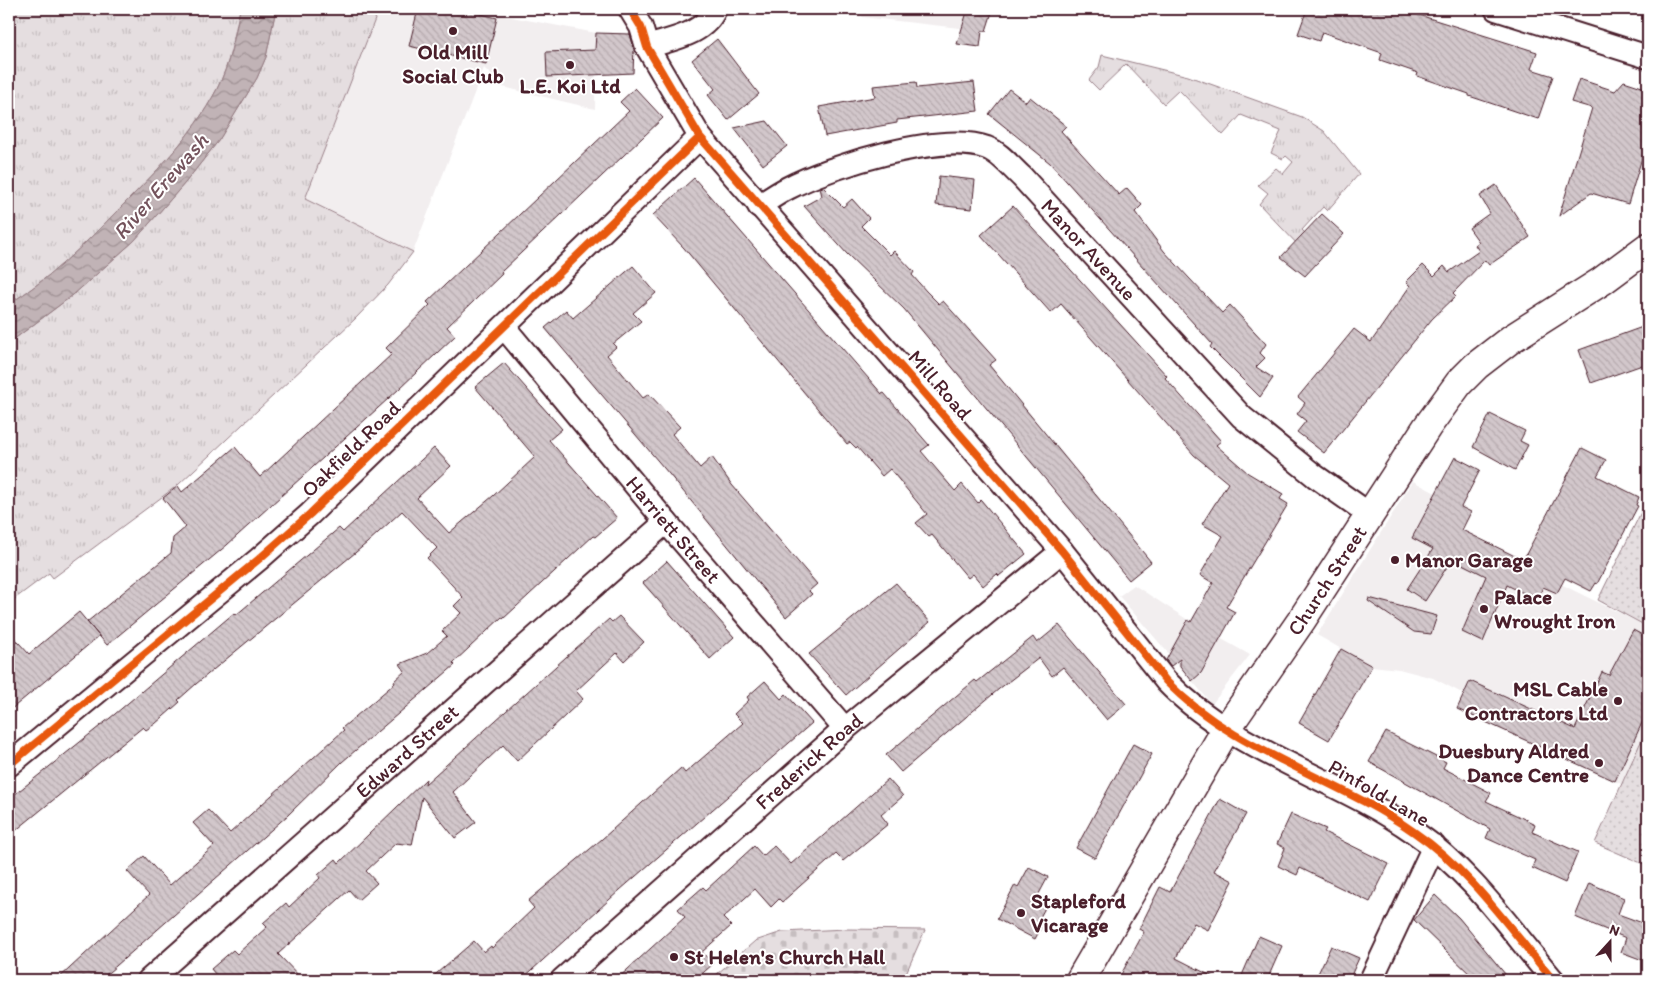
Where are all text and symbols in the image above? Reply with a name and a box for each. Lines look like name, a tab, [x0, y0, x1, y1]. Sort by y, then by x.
marker: Old Mill Social Club	[447, 25, 459, 37]
place label: Old Mill Social Club	[402, 39, 504, 88]
marker: L.E. Koi Ltd	[564, 59, 576, 71]
place label: L.E. Koi Ltd	[520, 73, 621, 98]
water label: River Erewash	[107, 127, 214, 245]
street label: Manor Avenue	[1036, 193, 1142, 306]
street label: Mill Road	[903, 345, 978, 425]
street label: Oakfield Road	[296, 395, 406, 502]
street label: Harriett Street	[621, 471, 726, 588]
street label: Church Street	[1282, 521, 1372, 640]
place label: Manor Garage	[1405, 547, 1533, 573]
marker: Manor Garage	[1389, 554, 1401, 566]
place label: Palace Wrought Iron	[1494, 584, 1615, 634]
marker: Palace Wrought Iron	[1478, 603, 1490, 615]
place label: MSL Cable Contractors Ltd	[1465, 676, 1609, 725]
marker: MSL Cable Contractors Ltd	[1612, 695, 1624, 707]
street label: Edward Street	[350, 699, 464, 803]
street label: Frederick Road	[750, 707, 868, 815]
place label: Duesbury Aldred Dance Centre	[1438, 738, 1590, 787]
street label: Pinfold Lane	[1324, 754, 1434, 832]
marker: Duesbury Aldred Dance Centre	[1593, 757, 1605, 769]
place label: Stapleford Vicarage	[1031, 888, 1126, 938]
marker: Stapleford Vicarage	[1015, 907, 1027, 919]
north arrow	[1584, 916, 1634, 966]
text: N	[1607, 921, 1622, 940]
place label: St Helen's Church Hall	[684, 944, 886, 969]
marker: St Helen's Church Hall	[668, 951, 680, 963]

